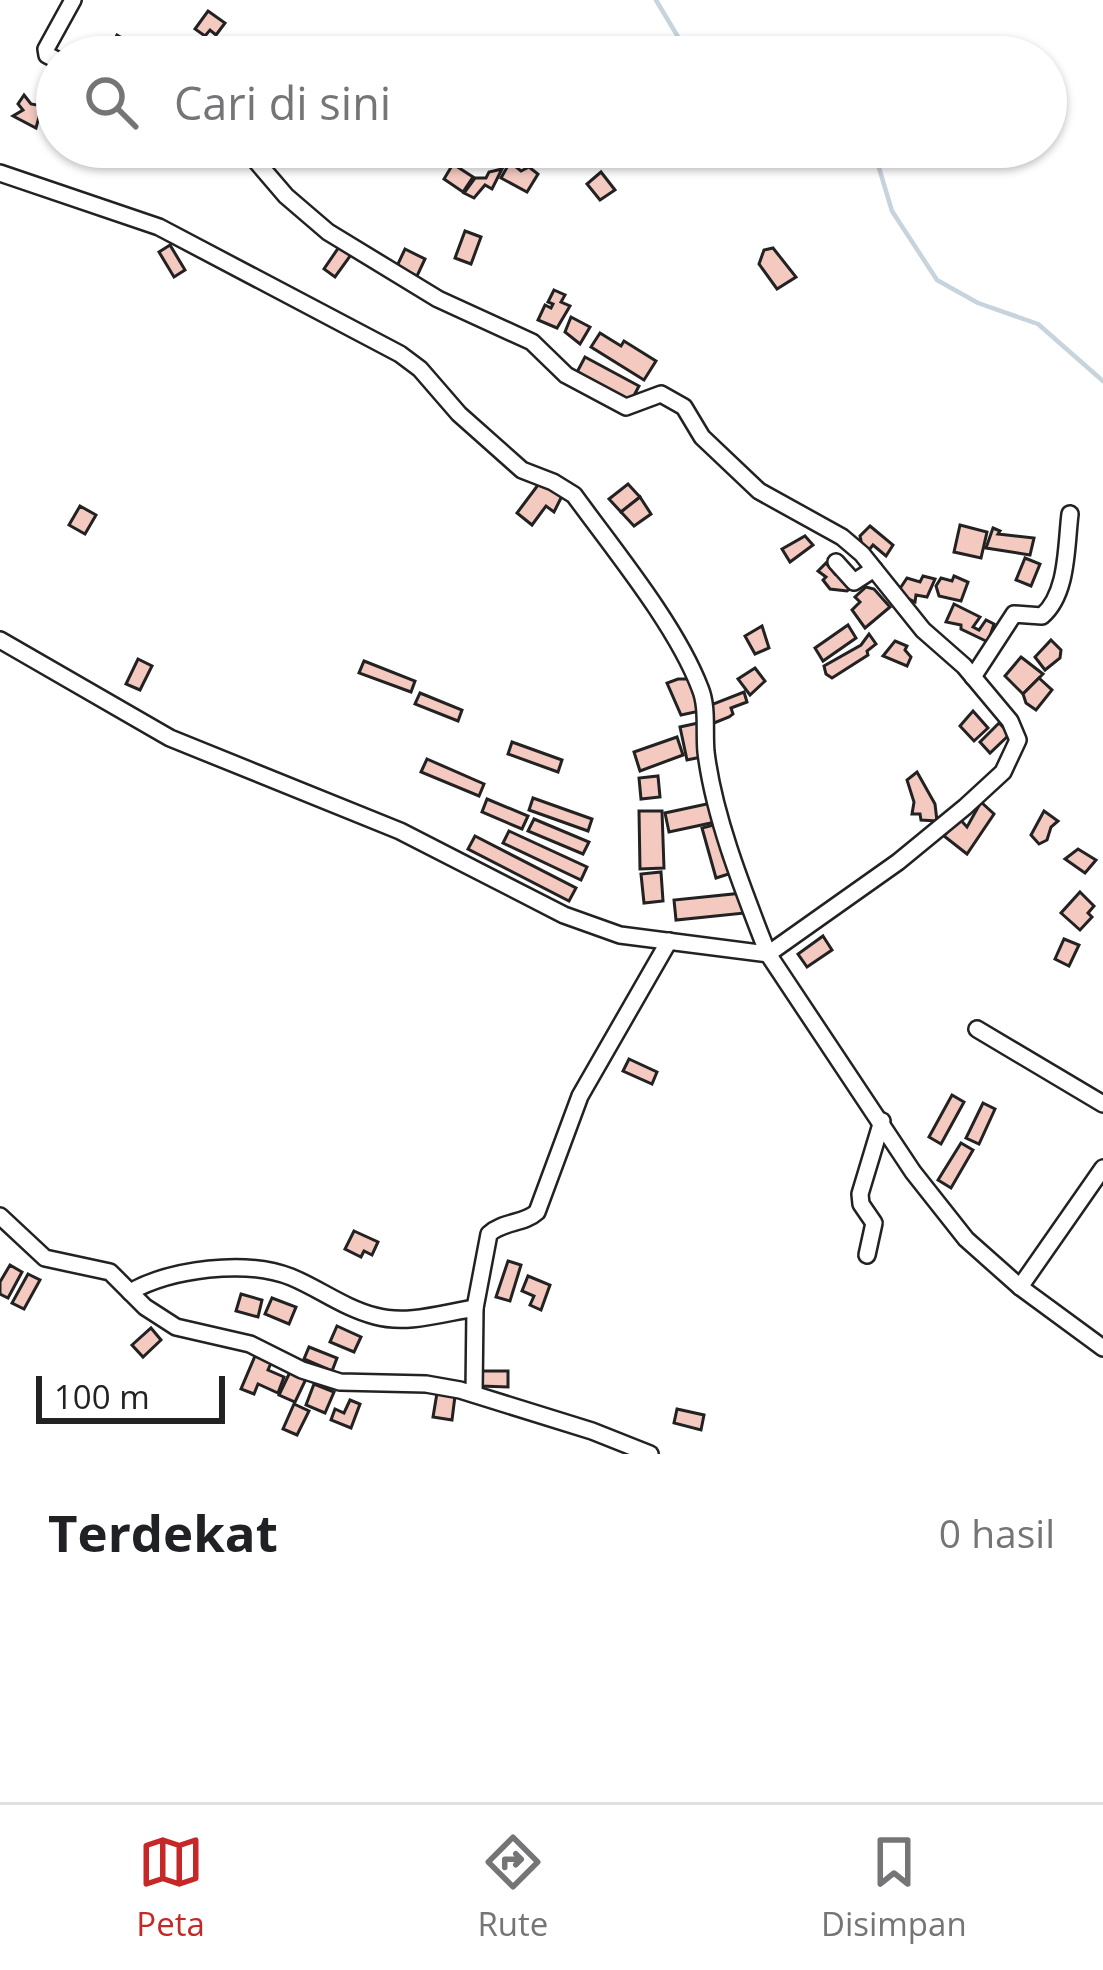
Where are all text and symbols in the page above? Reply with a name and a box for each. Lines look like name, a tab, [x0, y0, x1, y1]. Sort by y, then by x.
search box	[36, 36, 1067, 168]
icon: search	[78, 69, 144, 135]
text: Cari di sini	[174, 72, 391, 133]
scale bar	[36, 1370, 225, 1423]
text: 100 m	[54, 1374, 150, 1419]
text: Terdekat	[48, 1497, 278, 1567]
text: 0 hasil	[939, 1506, 1055, 1559]
tab: Peta	[136, 1829, 205, 1946]
tab: Rute	[477, 1829, 548, 1946]
tab: Disimpan	[821, 1829, 967, 1946]

